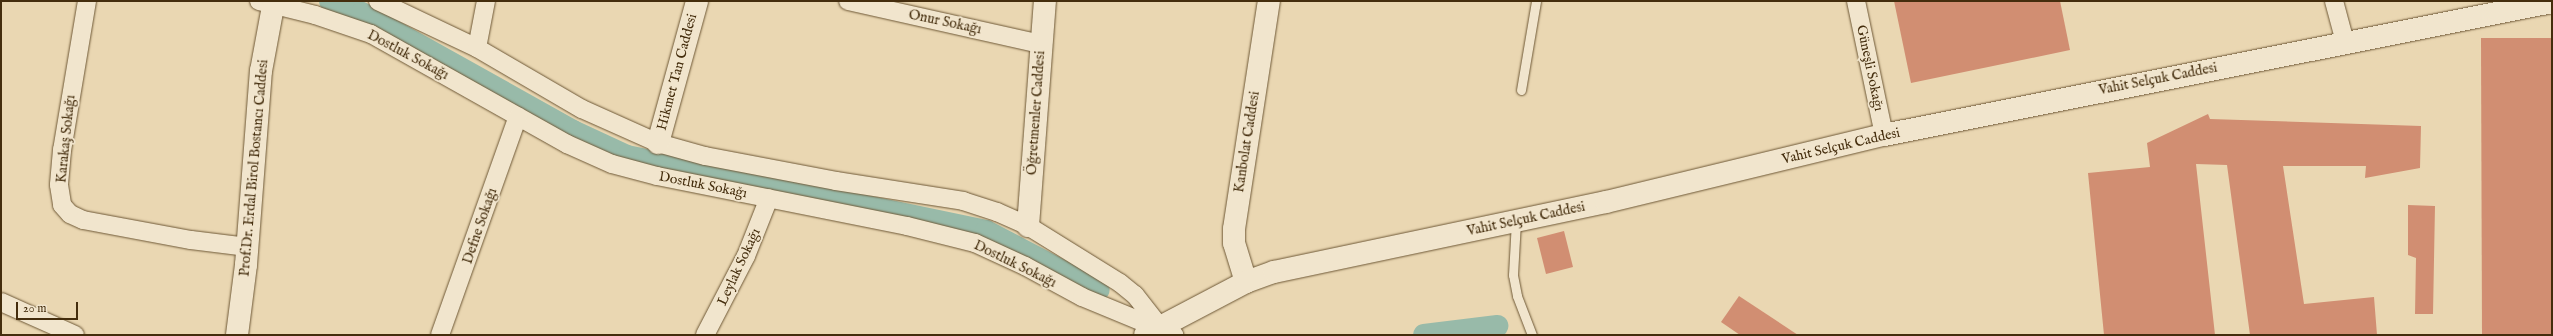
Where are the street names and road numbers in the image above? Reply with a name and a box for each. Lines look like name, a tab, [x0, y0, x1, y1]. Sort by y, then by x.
street label: Onur Sokağı	[907, 6, 983, 38]
street label: Hikmet Tan Caddesi	[653, 12, 701, 132]
street label: Güneşli Sokağı	[1853, 24, 1887, 112]
street label: Dostluk Sokağı	[364, 27, 452, 83]
street label: Öğretmenler Caddesi	[1023, 50, 1049, 176]
street label: Prof.Dr. Erdal Birol Bostancı Caddesi	[236, 59, 272, 277]
street label: Vahit Selçuk Caddesi	[2097, 59, 2219, 99]
street label: Kanbolat Caddesi	[1231, 90, 1263, 194]
street label: Karakaş Sokağı	[53, 94, 79, 184]
street label: Vahit Selçuk Caddesi	[1780, 124, 1902, 168]
street label: Dostluk Sokağı	[657, 168, 749, 202]
street label: Defne Sokağı	[459, 186, 501, 266]
street label: Vahit Selçuk Caddesi	[1465, 198, 1587, 240]
street label: Leylak Sokağı	[714, 226, 764, 308]
street label: Dostluk Sokağı	[971, 237, 1059, 291]

